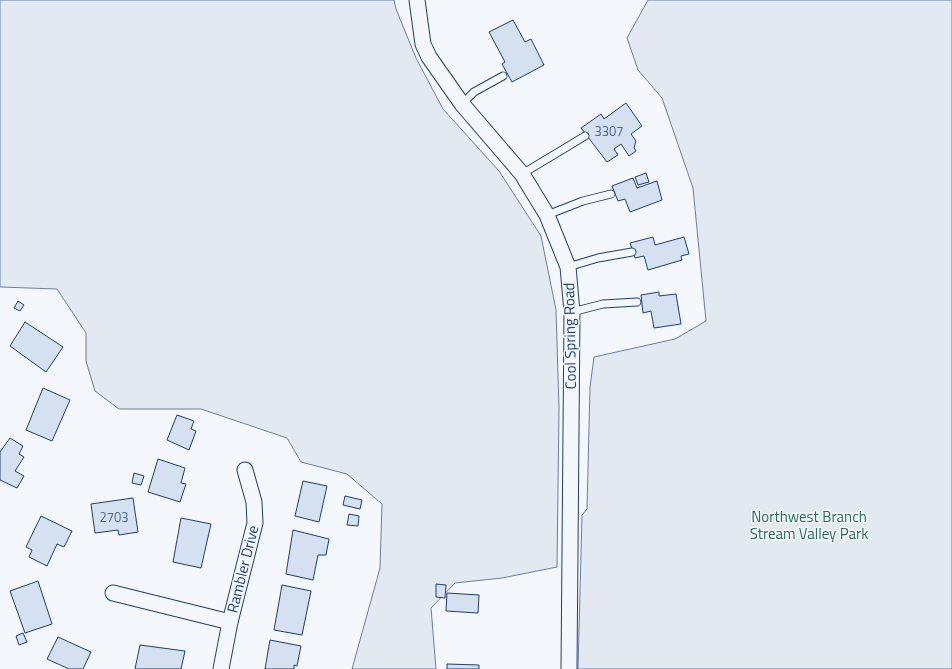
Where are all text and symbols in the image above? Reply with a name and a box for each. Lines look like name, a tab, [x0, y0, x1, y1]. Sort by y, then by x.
house number: 3307	[594, 121, 624, 141]
street label: Cool Spring Road	[557, 282, 582, 390]
park label: Northwest Branch Stream Valley Park	[750, 505, 868, 545]
house number: 2703	[99, 507, 129, 527]
street label: Rambler Drive	[221, 523, 265, 615]

